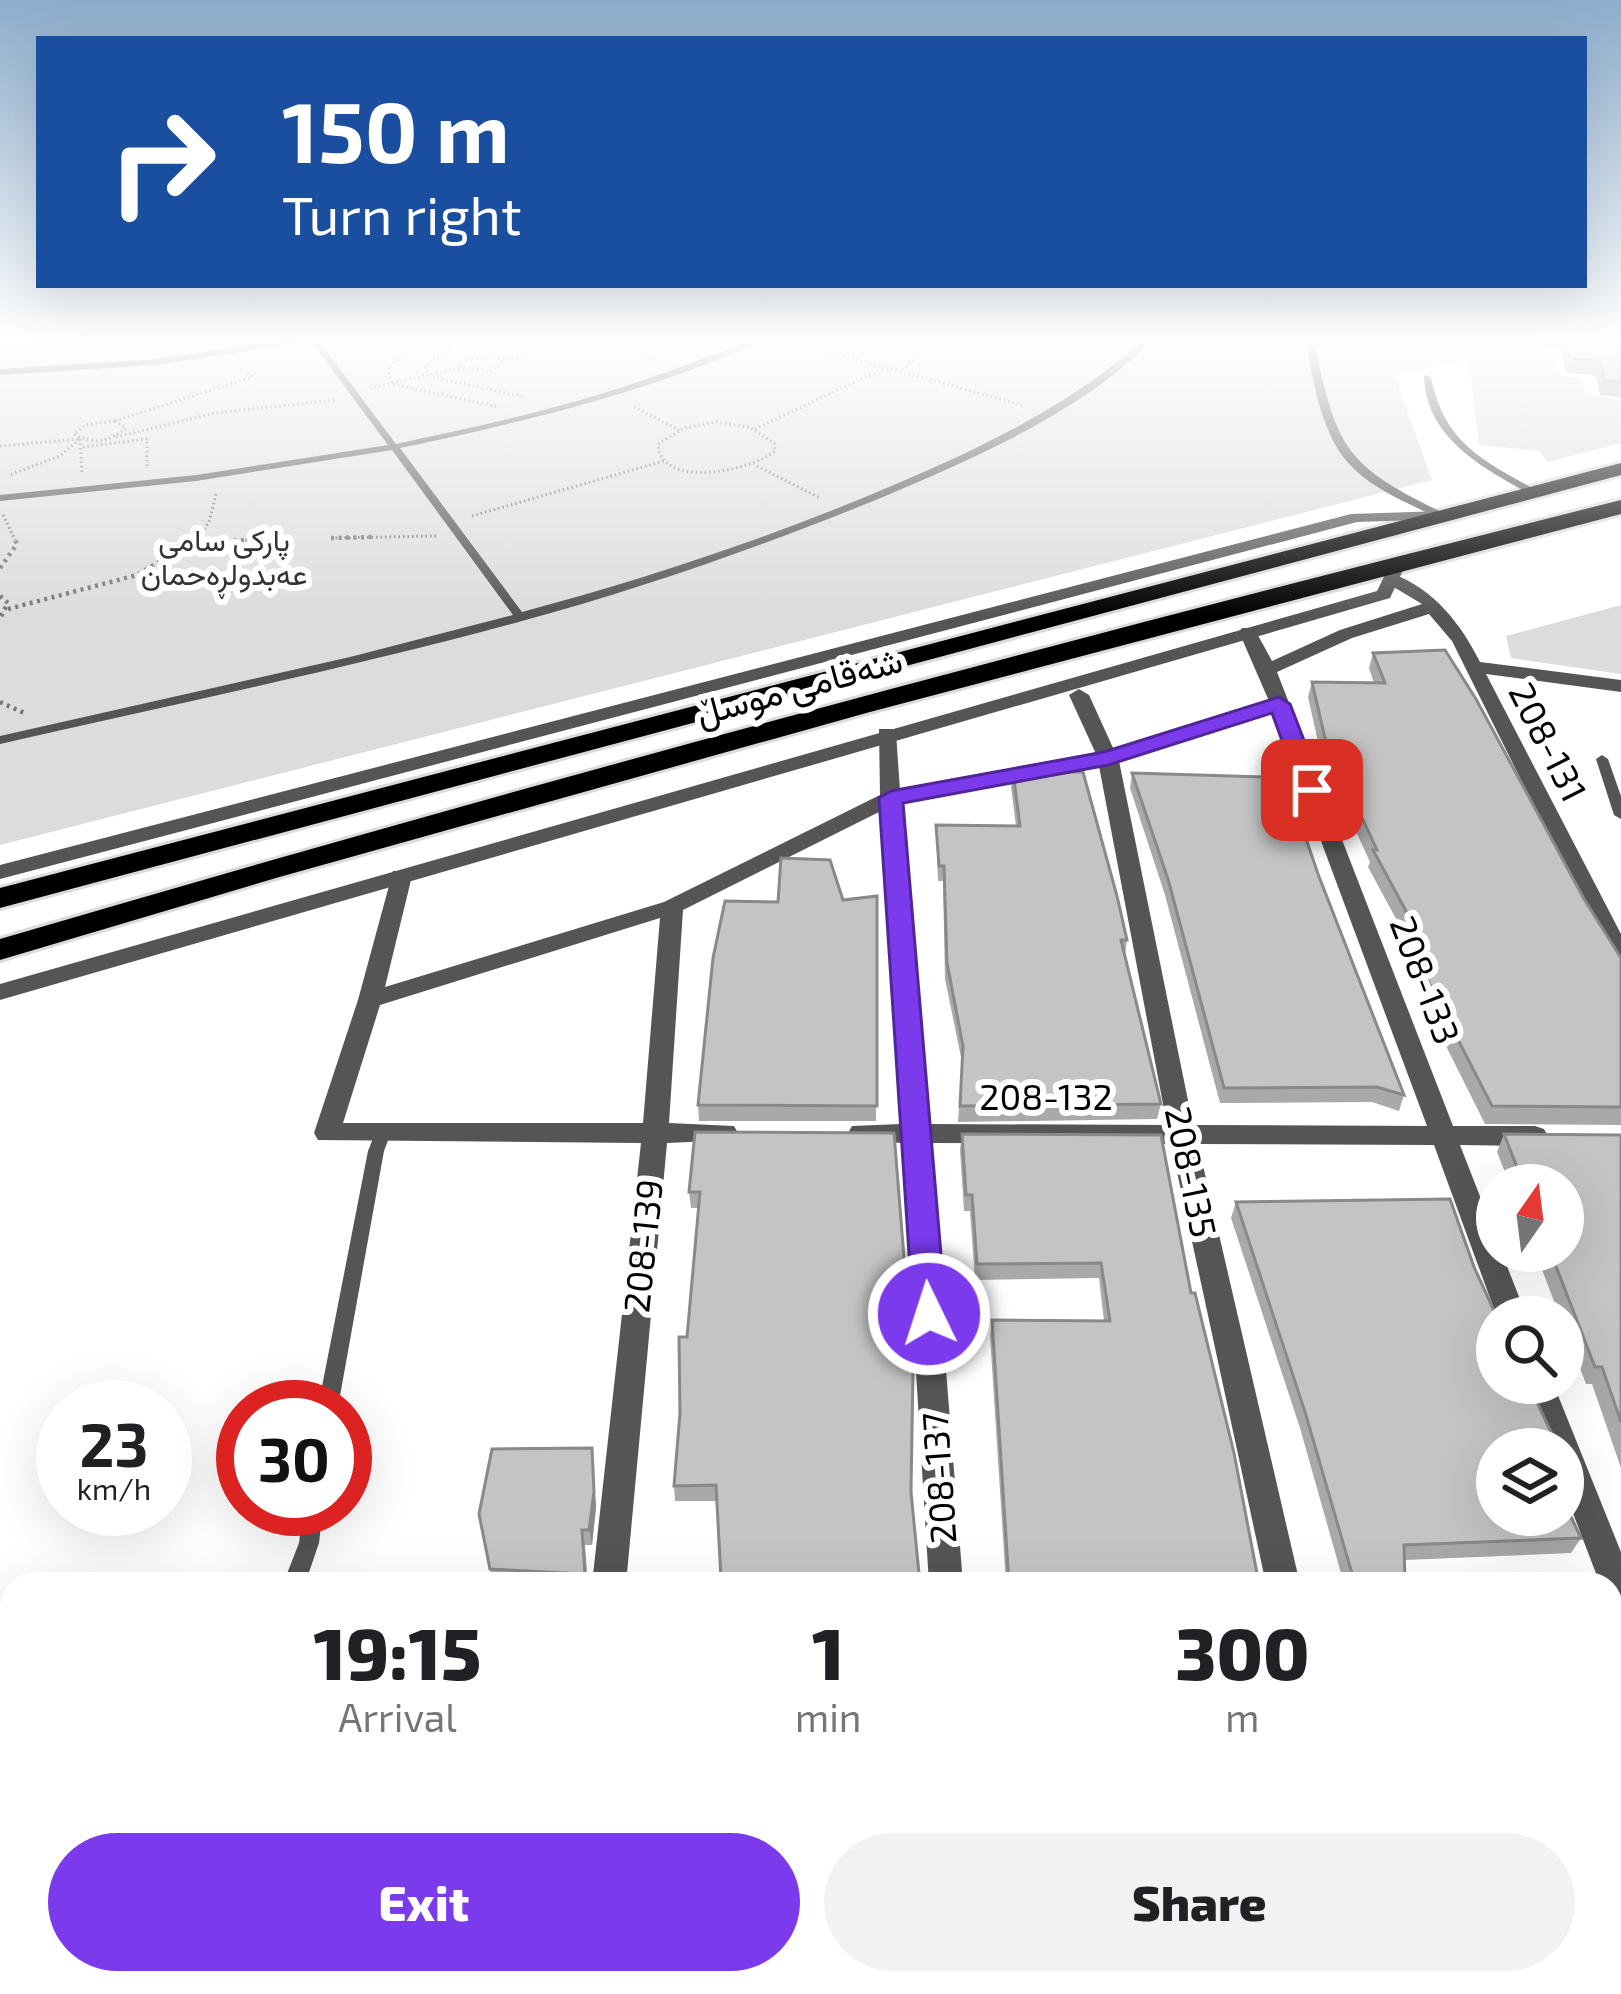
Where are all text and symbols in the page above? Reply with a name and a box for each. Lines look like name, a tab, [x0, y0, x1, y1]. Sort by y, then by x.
text: 150 m	[282, 79, 510, 180]
icon: right	[84, 84, 240, 240]
text: Turn right	[282, 181, 522, 246]
park label: پارکی سامی عەبدولڕەحمان	[141, 521, 307, 599]
street label: شەقامی موسڵ	[691, 636, 907, 736]
street label: 208-131	[1501, 675, 1597, 808]
pin	[1261, 739, 1363, 841]
icon: arrive	[1279, 757, 1345, 823]
street label: 208-133	[1382, 910, 1470, 1049]
street label: 208-132	[979, 1074, 1113, 1117]
street label: 208-135	[1158, 1102, 1227, 1241]
north arrow	[1476, 1164, 1584, 1272]
map controls	[1476, 1164, 1584, 1536]
street label: 208-139	[613, 1177, 670, 1315]
position arrow	[866, 1251, 992, 1377]
button: search	[1476, 1296, 1584, 1404]
speed limit sign: 30	[216, 1380, 372, 1536]
text: 23	[80, 1407, 148, 1479]
street label: 208-137	[911, 1411, 964, 1545]
button: layers	[1476, 1428, 1584, 1536]
text: km/h	[77, 1470, 151, 1506]
text: 19:15	[314, 1608, 481, 1694]
text: 1	[812, 1608, 845, 1694]
text: 300	[1175, 1608, 1309, 1694]
text: Arrival	[338, 1693, 457, 1740]
text: min	[795, 1693, 862, 1740]
text: m	[1225, 1693, 1259, 1740]
button: Exit	[48, 1833, 800, 1971]
button: Share	[824, 1833, 1575, 1971]

